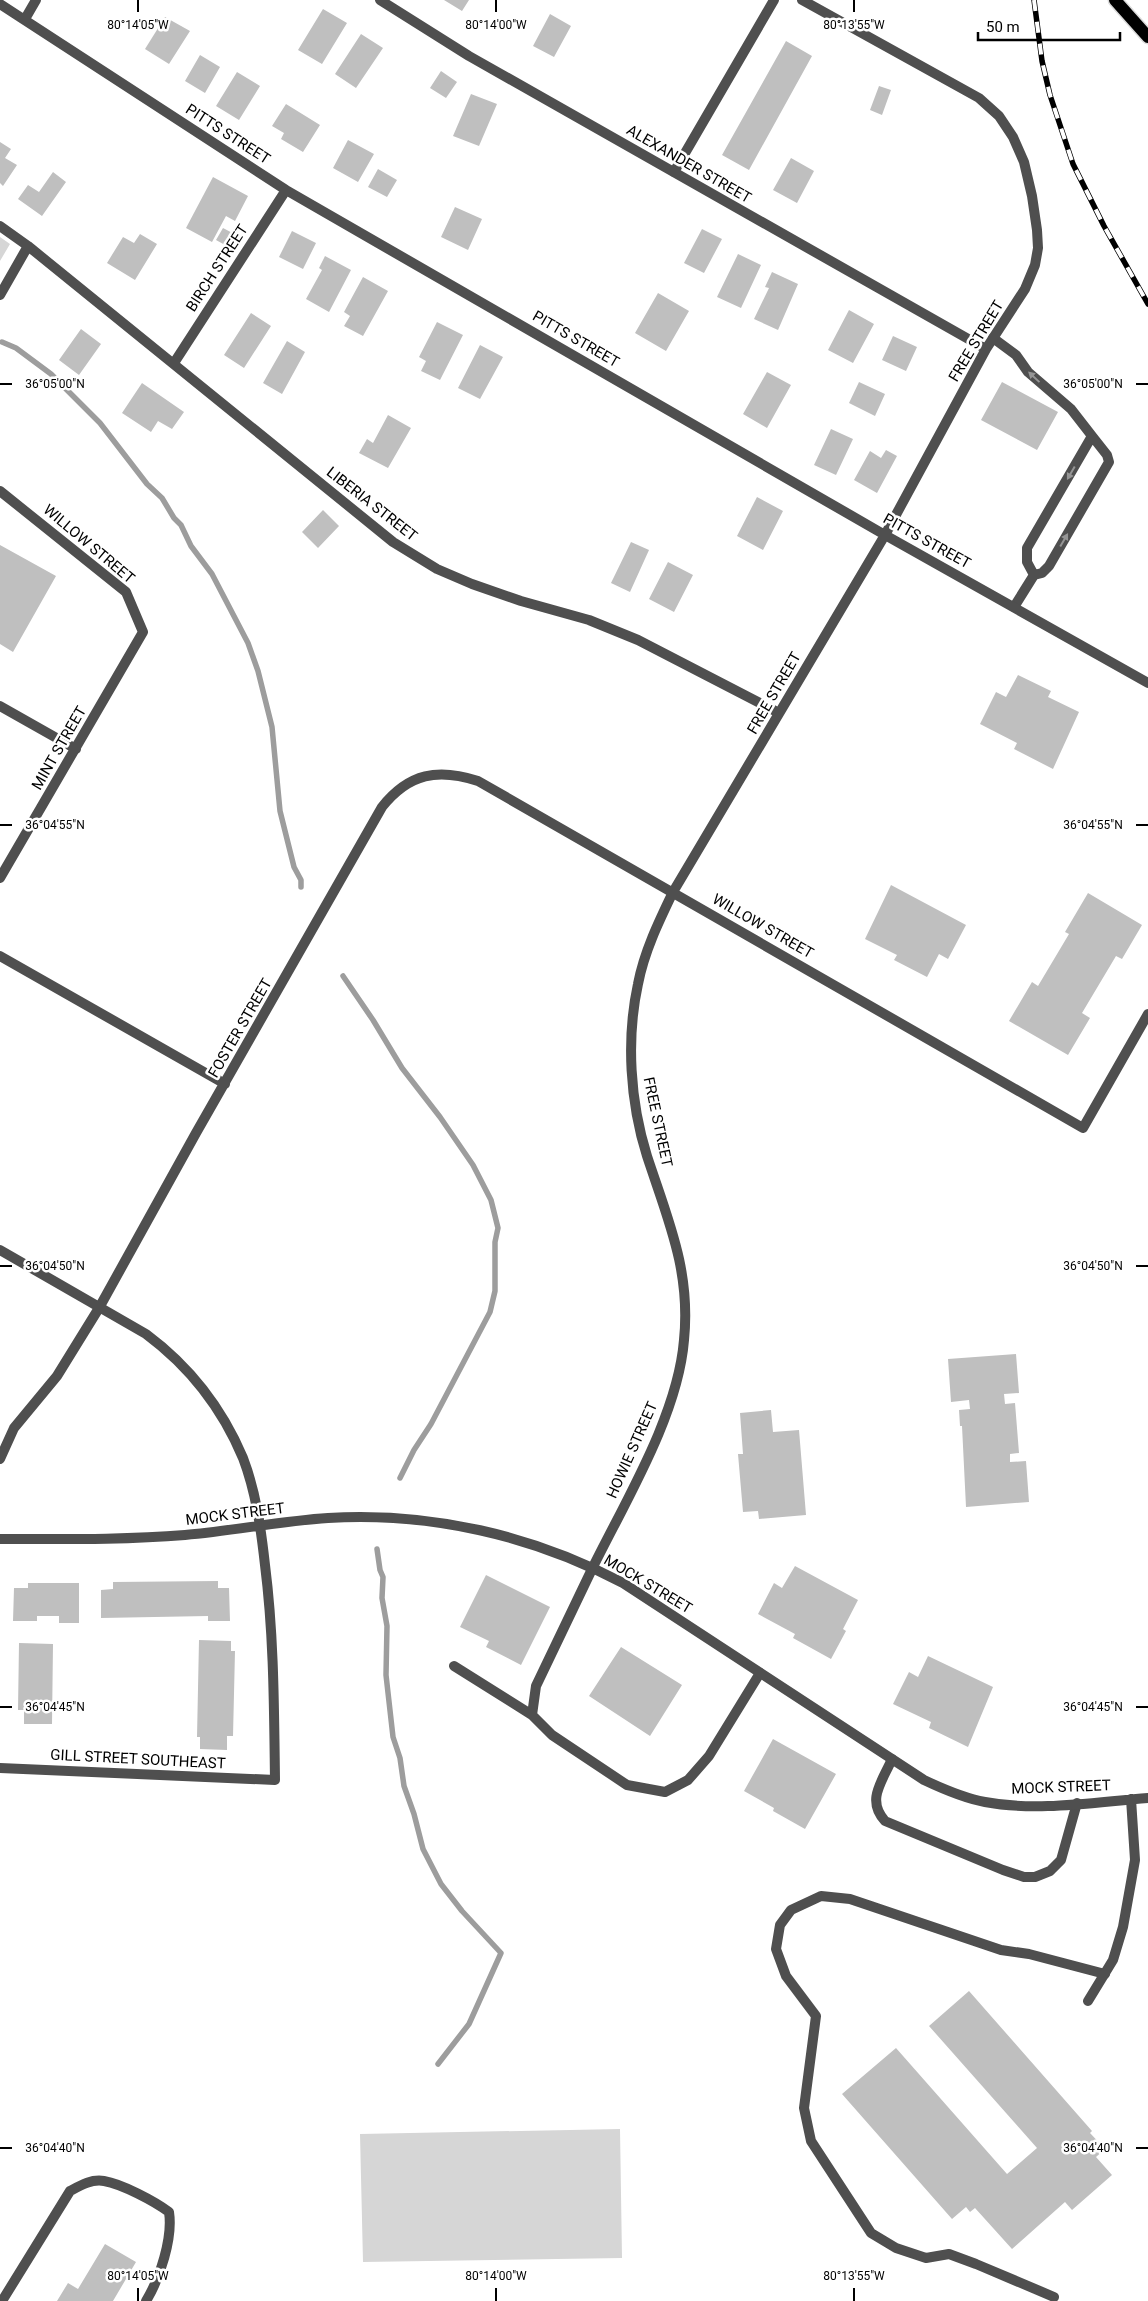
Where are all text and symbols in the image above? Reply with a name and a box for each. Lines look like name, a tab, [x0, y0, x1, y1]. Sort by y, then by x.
scale bar	[978, 10, 1120, 42]
text: 80°14'05"W	[107, 18, 169, 32]
text: 80°14'00"W	[465, 18, 527, 32]
text: 80°13'55"W	[823, 18, 885, 32]
text: 50 m	[986, 18, 1020, 36]
street label: PITTS STREET	[182, 100, 274, 168]
street label: ALEXANDER STREET	[624, 121, 755, 207]
street label: BIRCH STREET	[182, 221, 252, 315]
street label: FREE STREET	[945, 297, 1007, 385]
street label: PITTS STREET	[529, 307, 623, 371]
one-way arrow	[1028, 371, 1040, 383]
text: 36°05'00"N	[25, 377, 85, 391]
text: 36°05'00"N	[1063, 377, 1123, 391]
street label: LIBERIA STREET	[323, 463, 421, 545]
one-way arrow	[1067, 465, 1075, 480]
street label: WILLOW STREET	[40, 501, 138, 587]
street label: PITTS STREET	[880, 510, 974, 572]
one-way arrow	[1060, 533, 1069, 546]
street label: FREE STREET	[743, 649, 805, 737]
street label: MINT STREET	[28, 703, 90, 793]
text: 36°04'55"N	[25, 818, 85, 832]
text: 36°04'55"N	[1063, 818, 1123, 832]
street label: WILLOW STREET	[709, 890, 817, 962]
street label: FOSTER STREET	[204, 975, 276, 1081]
street label: FREE STREET	[640, 1075, 676, 1169]
text: 36°04'50"N	[25, 1259, 85, 1273]
text: 36°04'50"N	[1063, 1259, 1123, 1273]
street label: HOWIE STREET	[603, 1399, 661, 1501]
street label: MOCK STREET	[184, 1499, 286, 1529]
street label: MOCK STREET	[601, 1551, 695, 1617]
text: 36°04'45"N	[25, 1700, 85, 1714]
text: 36°04'45"N	[1063, 1700, 1123, 1714]
street label: GILL STREET SOUTHEAST	[50, 1745, 226, 1773]
street label: MOCK STREET	[1011, 1776, 1111, 1798]
text: 36°04'40"N	[25, 2141, 85, 2155]
text: 36°04'40"N	[1063, 2141, 1123, 2155]
text: 80°14'05"W	[107, 2269, 169, 2283]
text: 80°14'00"W	[465, 2269, 527, 2283]
text: 80°13'55"W	[823, 2269, 885, 2283]

